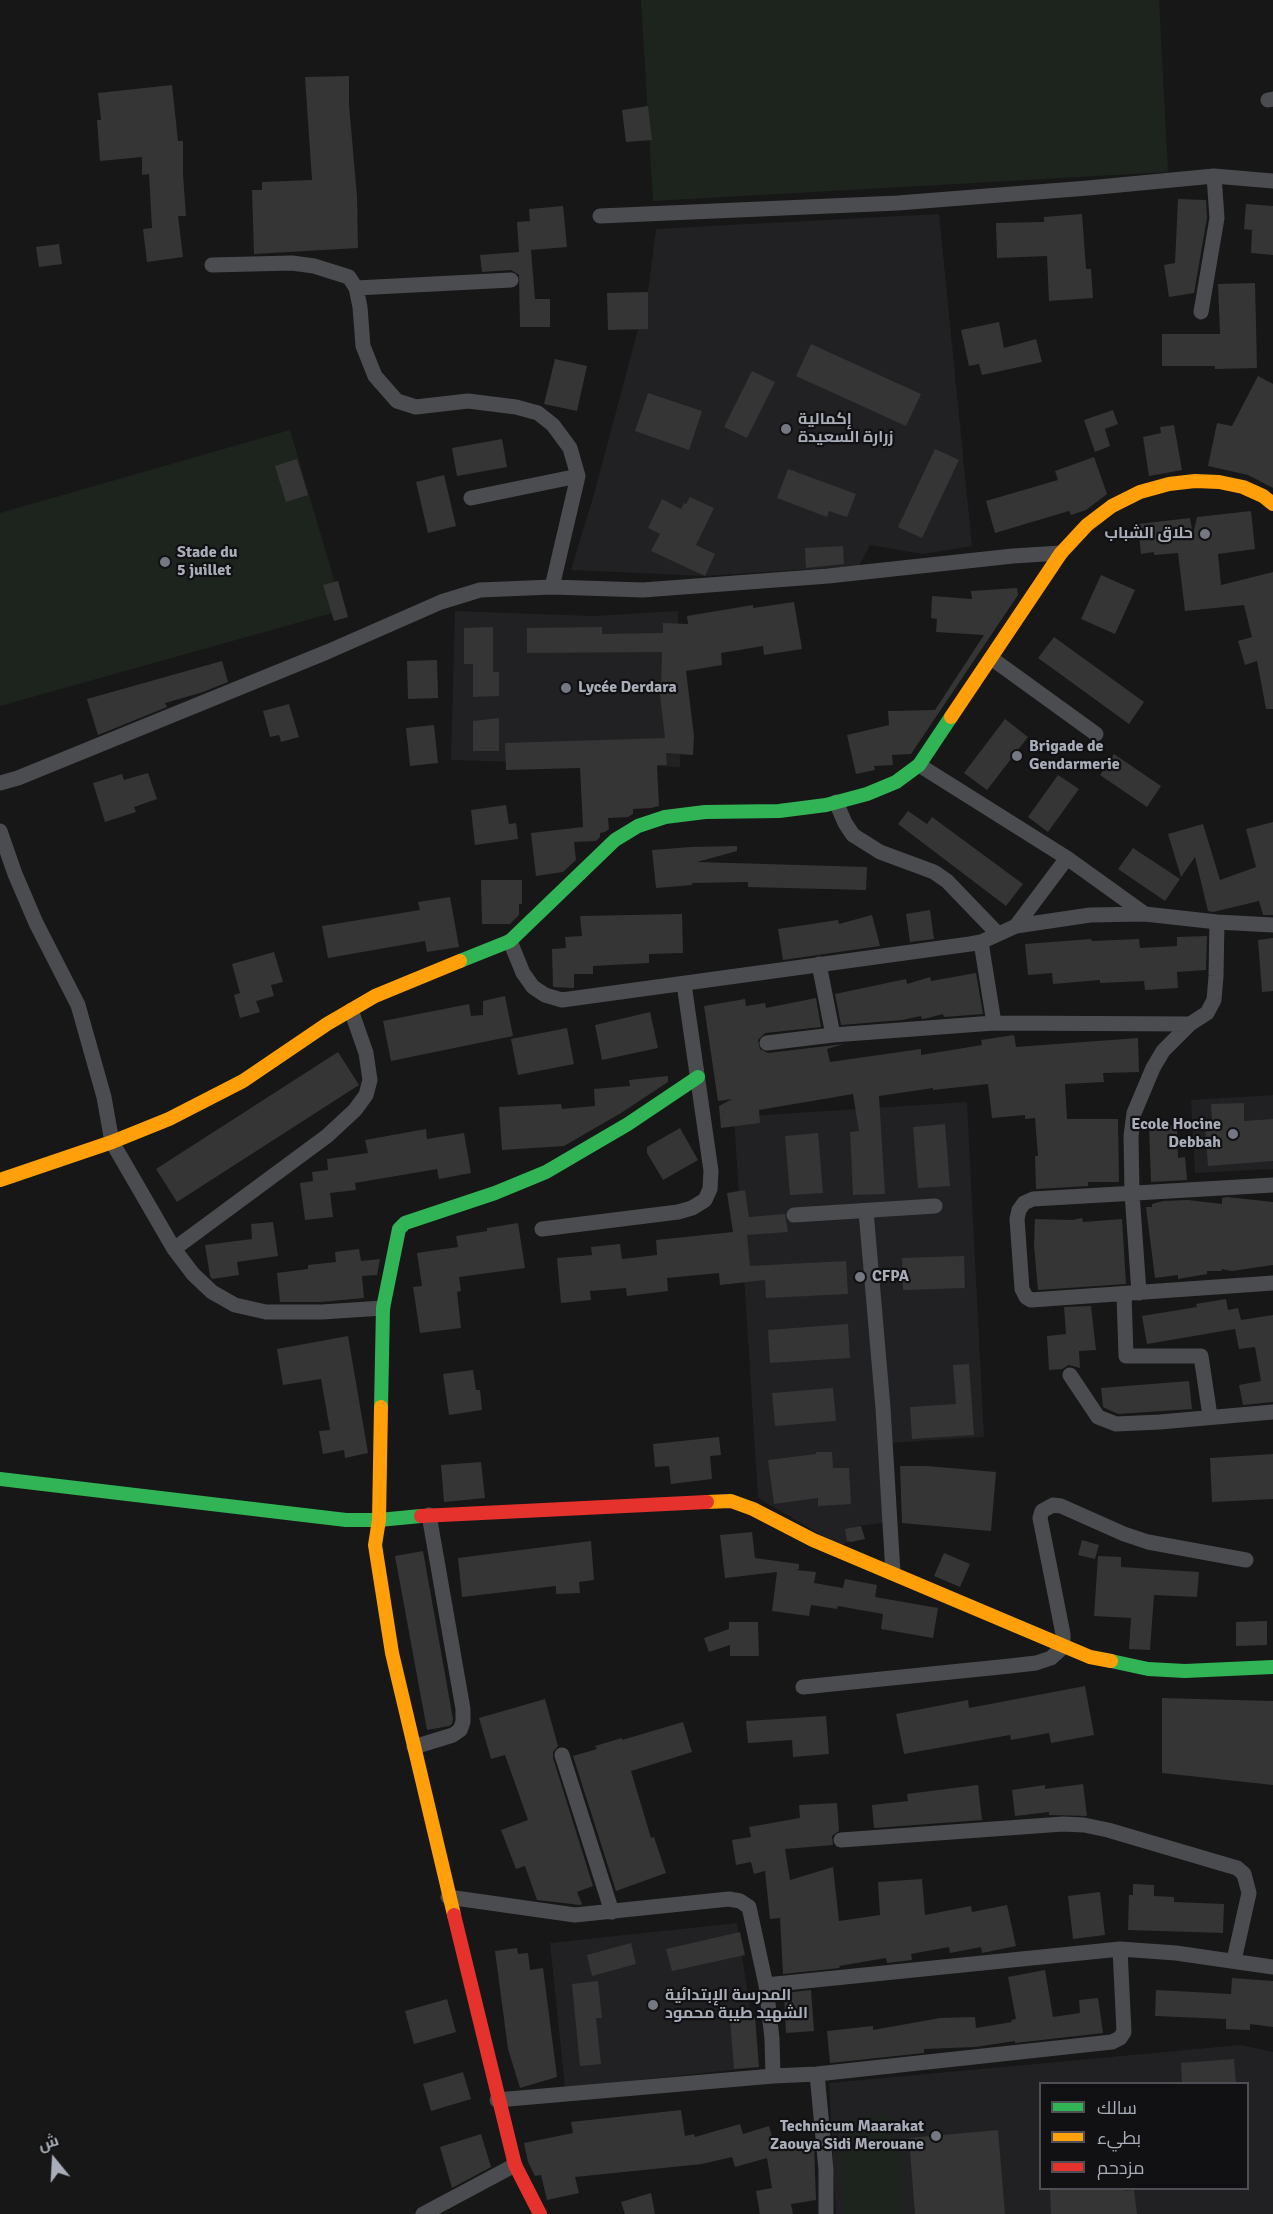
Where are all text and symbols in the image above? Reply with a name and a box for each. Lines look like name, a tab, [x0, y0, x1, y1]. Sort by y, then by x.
place label: إكمالية زرارة السعيدة	[798, 410, 893, 448]
marker: إكمالية زرارة السعيدة	[779, 422, 793, 436]
place label: حلاق الشباب	[1105, 524, 1193, 544]
marker: حلاق الشباب	[1198, 527, 1212, 541]
place label: Stade du 5 juillet	[177, 543, 238, 581]
marker: Stade du 5 juillet	[158, 555, 172, 569]
place label: Lycée Derdara	[578, 678, 677, 698]
marker: Lycée Derdara	[559, 681, 573, 695]
place label: Brigade de Gendarmerie	[1029, 737, 1120, 775]
marker: Brigade de Gendarmerie	[1010, 749, 1024, 763]
place label: Ecole Hocine Debbah	[1131, 1115, 1221, 1153]
marker: Ecole Hocine Debbah	[1226, 1127, 1240, 1141]
place label: CFPA	[872, 1267, 909, 1287]
marker: CFPA	[853, 1270, 867, 1284]
place label: المدرسة الإبتدائية الشهيد طيبة محمود	[665, 1986, 808, 2024]
marker: المدرسة الإبتدائية الشهيد طيبة محمود	[646, 1998, 660, 2012]
legend	[1039, 2082, 1249, 2190]
text: سالك	[1097, 2097, 1137, 2119]
place label: Technicum Maarakat Zaouya Sidi Merouane	[770, 2117, 924, 2155]
text: بطيء	[1097, 2127, 1141, 2149]
marker: Technicum Maarakat Zaouya Sidi Merouane	[929, 2129, 943, 2143]
north arrow	[24, 2130, 84, 2190]
text: ش	[36, 2130, 61, 2156]
text: مزدحم	[1097, 2157, 1145, 2179]

